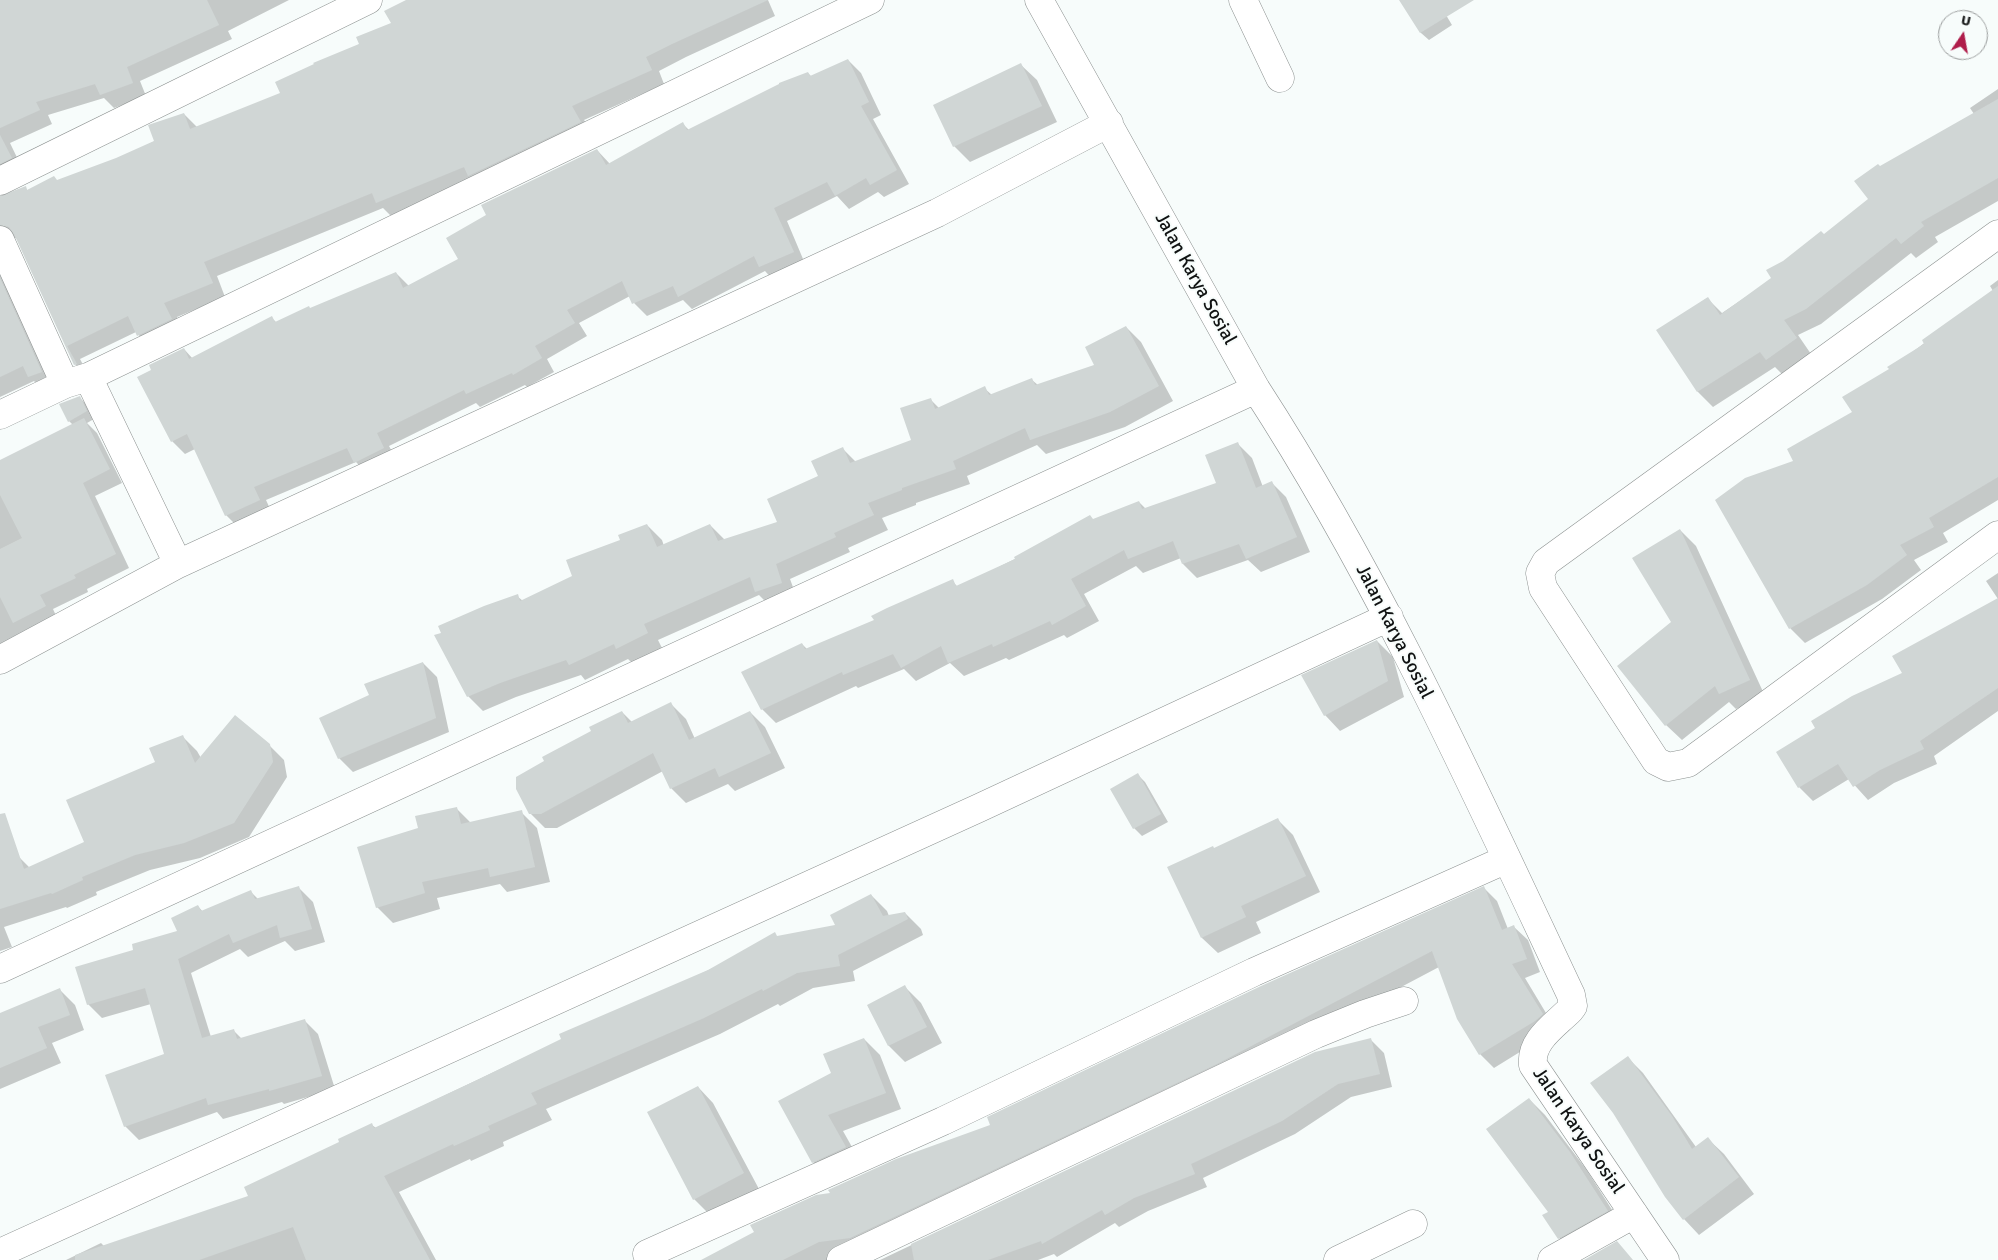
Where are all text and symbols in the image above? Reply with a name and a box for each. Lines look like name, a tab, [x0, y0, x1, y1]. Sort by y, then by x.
north arrow	[1938, 10, 1988, 60]
text: U	[1960, 12, 1972, 30]
street label: Jalan Karya Sosial	[1149, 209, 1241, 349]
street label: Jalan Karya Sosial	[1350, 561, 1438, 703]
street label: Jalan Karya Sosial	[1527, 1063, 1629, 1199]

